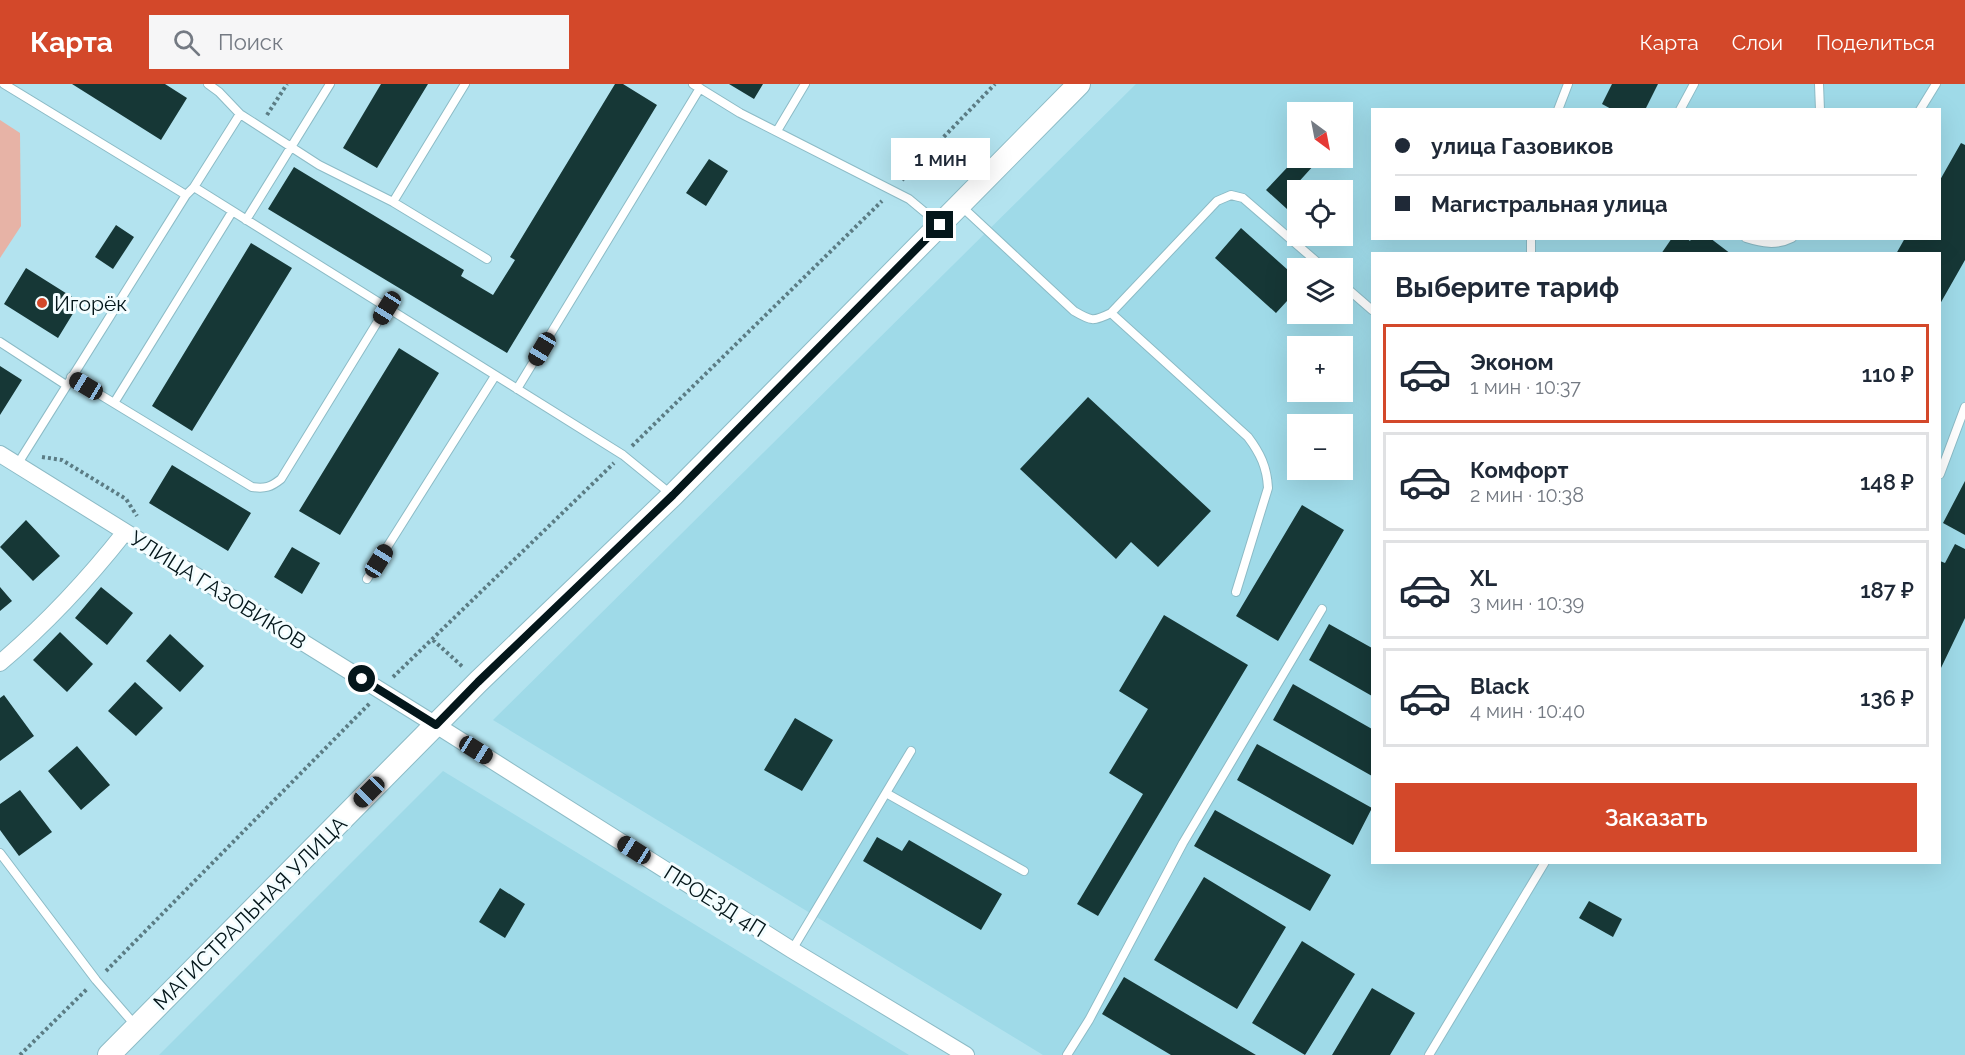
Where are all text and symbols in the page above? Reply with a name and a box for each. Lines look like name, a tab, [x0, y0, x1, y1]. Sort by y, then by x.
search box	[149, 15, 569, 69]
text: Карта	[30, 26, 113, 59]
icon: search	[170, 26, 203, 59]
text: Поиск	[218, 29, 283, 55]
text: Карта	[1640, 30, 1699, 55]
text: Слои	[1732, 30, 1783, 55]
text: Поделиться	[1816, 30, 1935, 55]
north arrow	[1287, 102, 1353, 168]
map controls	[1287, 102, 1353, 480]
text: улица Газовиков	[1431, 133, 1613, 159]
callout: 1 мин	[890, 138, 990, 180]
text: 1 мин	[914, 147, 967, 171]
button: locate	[1287, 180, 1353, 246]
text: Магистральная улица	[1431, 191, 1668, 217]
route end	[926, 211, 953, 238]
button: layers	[1287, 258, 1353, 324]
text: Выберите тариф	[1395, 272, 1619, 303]
car	[370, 288, 404, 328]
place label: Игорёк	[54, 291, 127, 316]
marker: Игорёк	[35, 296, 49, 310]
car	[525, 329, 559, 369]
button: +	[1287, 336, 1353, 402]
icon: car	[1398, 347, 1452, 401]
text: Эконом	[1470, 349, 1554, 375]
text: 110 ₽	[1862, 361, 1914, 387]
car	[66, 369, 106, 403]
text: 1 мин · 10:37	[1470, 375, 1581, 399]
button: −	[1287, 414, 1353, 480]
icon: car	[1398, 455, 1452, 509]
text: Комфорт	[1470, 457, 1568, 483]
text: 148 ₽	[1860, 469, 1914, 495]
text: 2 мин · 10:38	[1470, 483, 1584, 507]
street label: УЛИЦА ГАЗОВИКОВ	[125, 526, 311, 654]
car	[362, 541, 396, 581]
icon: car	[1398, 563, 1452, 617]
text: XL	[1470, 565, 1497, 591]
text: 187 ₽	[1860, 577, 1914, 603]
text: 3 мин · 10:39	[1470, 591, 1584, 615]
route start	[348, 665, 375, 692]
icon: car	[1398, 671, 1452, 725]
text: Black	[1470, 673, 1529, 699]
text: 136 ₽	[1860, 685, 1914, 711]
text: 4 мин · 10:40	[1470, 699, 1585, 723]
car	[456, 733, 496, 767]
car	[350, 773, 388, 811]
button: Заказать	[1395, 783, 1917, 852]
street label: МАГИСТРАЛЬНАЯ УЛИЦА	[148, 811, 352, 1015]
car	[614, 833, 654, 867]
street label: ПРОЕЗД 4П	[659, 860, 771, 942]

